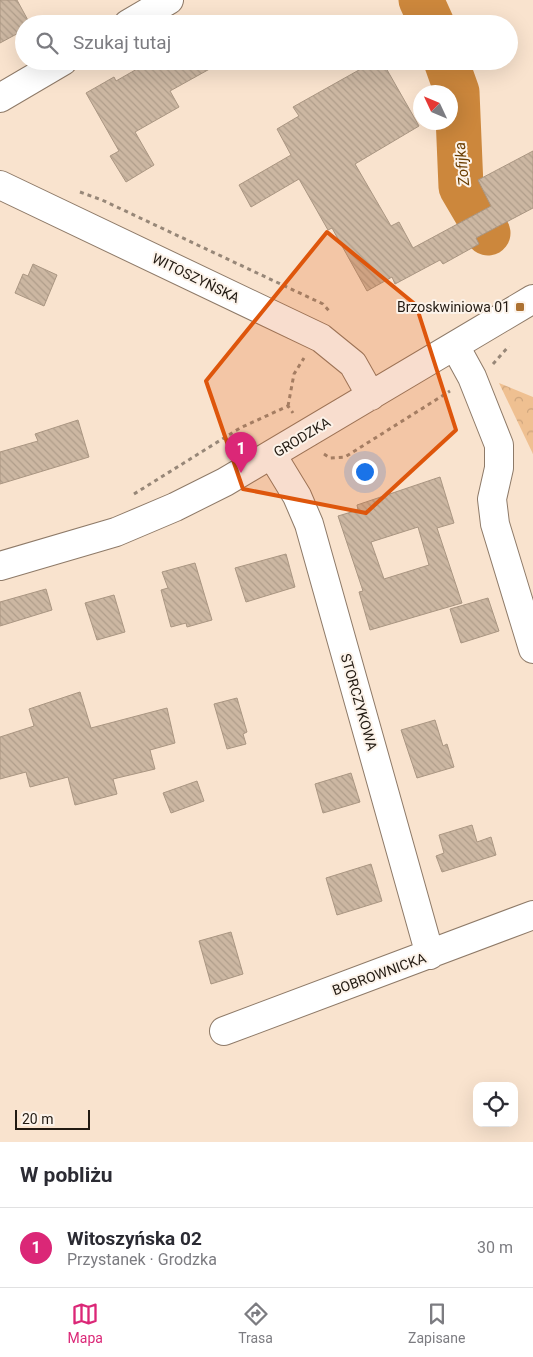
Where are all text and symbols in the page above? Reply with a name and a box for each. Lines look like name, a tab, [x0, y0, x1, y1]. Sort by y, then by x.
search box	[15, 15, 518, 70]
icon: search	[33, 29, 61, 57]
text: Szukaj tutaj	[73, 31, 171, 54]
north arrow	[413, 85, 458, 130]
water label: Zofijka	[451, 141, 473, 188]
street label: WITOSZYŃSKA	[150, 249, 243, 306]
place label: Brzoskwiniowa 01	[397, 299, 510, 315]
marker: Brzoskwiniowa 01	[514, 301, 526, 313]
street label: GRODZKA	[271, 414, 333, 460]
pin: 1	[225, 432, 257, 473]
your location	[352, 459, 378, 485]
street label: STORCZYKOWA	[338, 652, 380, 752]
street label: BOBROWNICKA	[330, 950, 428, 998]
map controls	[473, 1082, 518, 1127]
button: locate	[473, 1082, 518, 1127]
scale bar	[15, 1107, 90, 1130]
text: 20 m	[22, 1111, 54, 1127]
text: W pobliżu	[20, 1163, 113, 1187]
text: Witoszyńska 02	[67, 1227, 202, 1250]
text: 1	[31, 1238, 41, 1257]
text: 30 m	[477, 1238, 513, 1257]
text: Przystanek · Grodzka	[67, 1250, 217, 1269]
tab: Mapa	[68, 1300, 103, 1346]
tab: Trasa	[238, 1300, 273, 1346]
tab: Zapisane	[408, 1300, 465, 1346]

